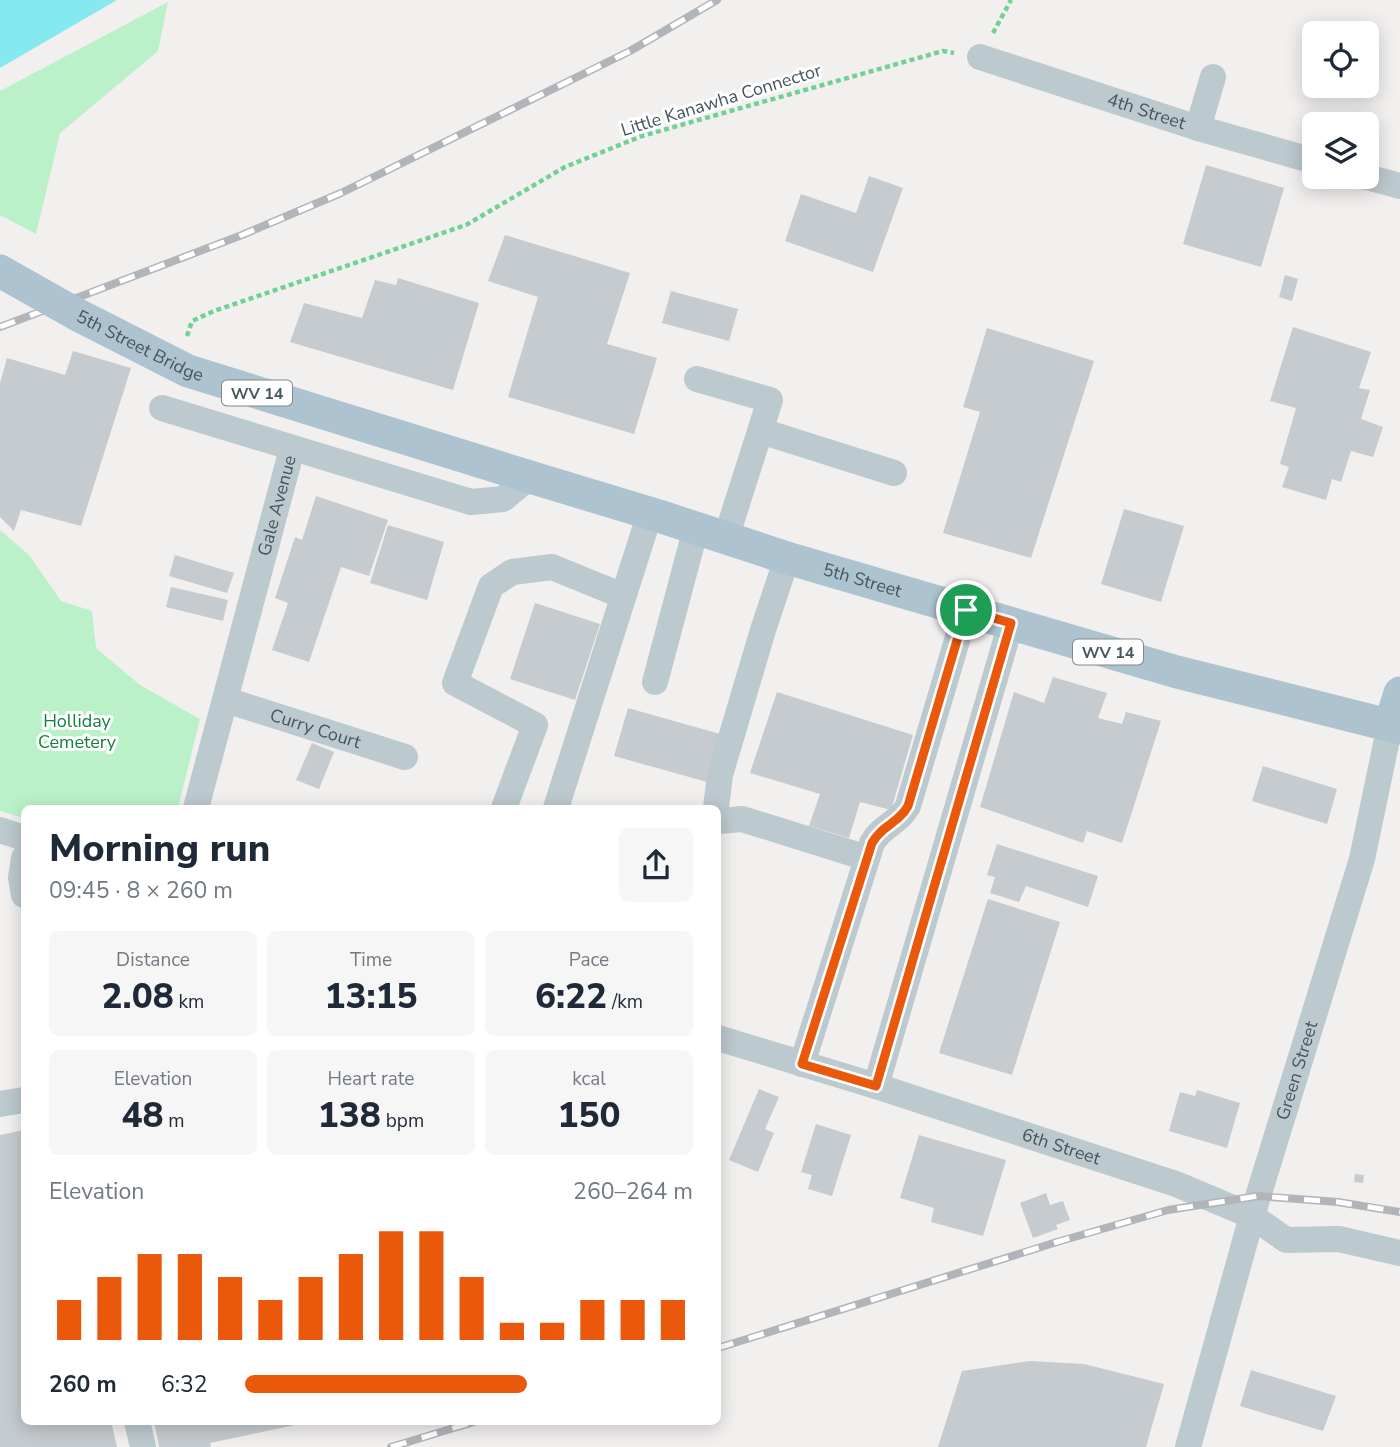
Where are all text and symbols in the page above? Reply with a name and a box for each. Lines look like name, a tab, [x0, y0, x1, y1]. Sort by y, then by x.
map controls	[1302, 21, 1379, 189]
button: locate	[1302, 21, 1379, 98]
street label: Little Kanawha Connector	[618, 58, 825, 142]
street label: 4th Street	[1104, 87, 1189, 135]
button: layers	[1302, 112, 1379, 189]
street label: 5th Street Bridge	[72, 304, 206, 387]
road number: WV 14	[222, 380, 292, 406]
street label: Gale Avenue	[252, 453, 302, 559]
street label: 5th Street	[820, 557, 905, 603]
pin	[936, 580, 996, 640]
icon: arrive	[947, 591, 985, 629]
road number: WV 14	[1073, 639, 1143, 664]
street label: Curry Court	[267, 703, 365, 754]
park label: Holliday Cemetery	[38, 709, 117, 754]
text: Morning run	[49, 823, 270, 874]
button: share	[619, 828, 693, 902]
text: 09:45 · 8 × 260 m	[49, 875, 233, 906]
text: Distance	[116, 947, 190, 973]
text: Time	[350, 947, 392, 973]
text: Pace	[569, 947, 609, 973]
text: 2.08	[102, 973, 174, 1020]
text: 13:15	[324, 973, 418, 1020]
text: 6:22	[535, 973, 607, 1020]
text: km	[174, 989, 204, 1015]
text: /km	[607, 989, 643, 1015]
street label: Green Street	[1270, 1017, 1324, 1123]
text: Elevation	[114, 1066, 192, 1092]
text: Heart rate	[328, 1066, 414, 1092]
text: kcal	[572, 1066, 606, 1092]
text: 48	[121, 1092, 163, 1139]
text: 138	[318, 1092, 381, 1139]
text: 150	[557, 1092, 621, 1139]
text: m	[163, 1108, 185, 1134]
text: bpm	[381, 1108, 424, 1134]
street label: 6th Street	[1019, 1123, 1104, 1171]
text: Elevation	[49, 1176, 144, 1207]
text: 260–264 m	[573, 1176, 693, 1207]
text: 260 m	[49, 1369, 117, 1400]
text: 6:32	[161, 1369, 208, 1400]

